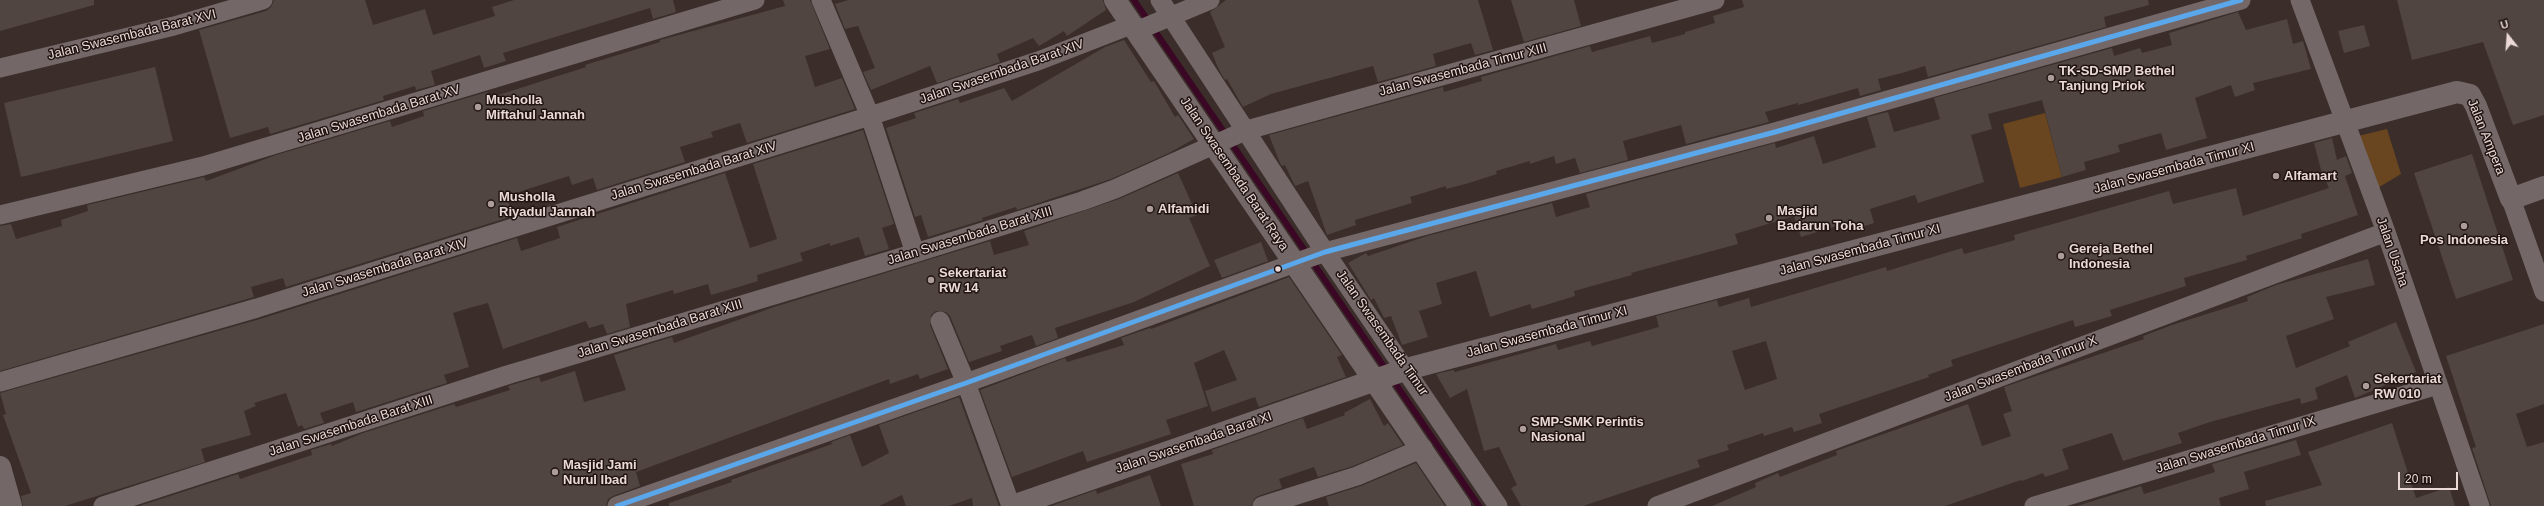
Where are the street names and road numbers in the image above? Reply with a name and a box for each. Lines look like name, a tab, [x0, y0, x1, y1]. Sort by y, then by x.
street label: Jalan Swasembada Barat XVI	[46, 7, 218, 63]
street label: Jalan Swasembada Barat XIV	[918, 37, 1086, 107]
street label: Jalan Swasembada Timur XIII	[1377, 40, 1549, 100]
street label: Jalan Swasembada Barat XV	[296, 82, 462, 146]
street label: Jalan Swasembada Barat Raya	[1177, 94, 1291, 254]
street label: Jalan Ampera	[2464, 97, 2508, 177]
street label: Jalan Swasembada Barat XIV	[609, 138, 779, 204]
street label: Jalan Swasembada Timur XI	[2092, 139, 2256, 197]
street label: Jalan Swasembada Barat XIII	[886, 204, 1054, 268]
street label: Jalan Usaha	[2373, 215, 2411, 289]
street label: Jalan Swasembada Timur XI	[1778, 221, 1942, 279]
street label: Jalan Swasembada Barat XIV	[300, 235, 470, 301]
street label: Jalan Swasembada Timur	[1333, 267, 1431, 399]
street label: Jalan Swasembada Barat XIII	[576, 297, 744, 361]
street label: Jalan Swasembada Timur XI	[1465, 303, 1629, 361]
street label: Jalan Swasembada Timur X	[1943, 333, 2099, 405]
street label: Jalan Swasembada Barat XIII	[267, 392, 435, 460]
street label: Jalan Swasembada Barat XI	[1114, 409, 1274, 477]
street label: Jalan Swasembada Timur IX	[2154, 413, 2318, 477]

